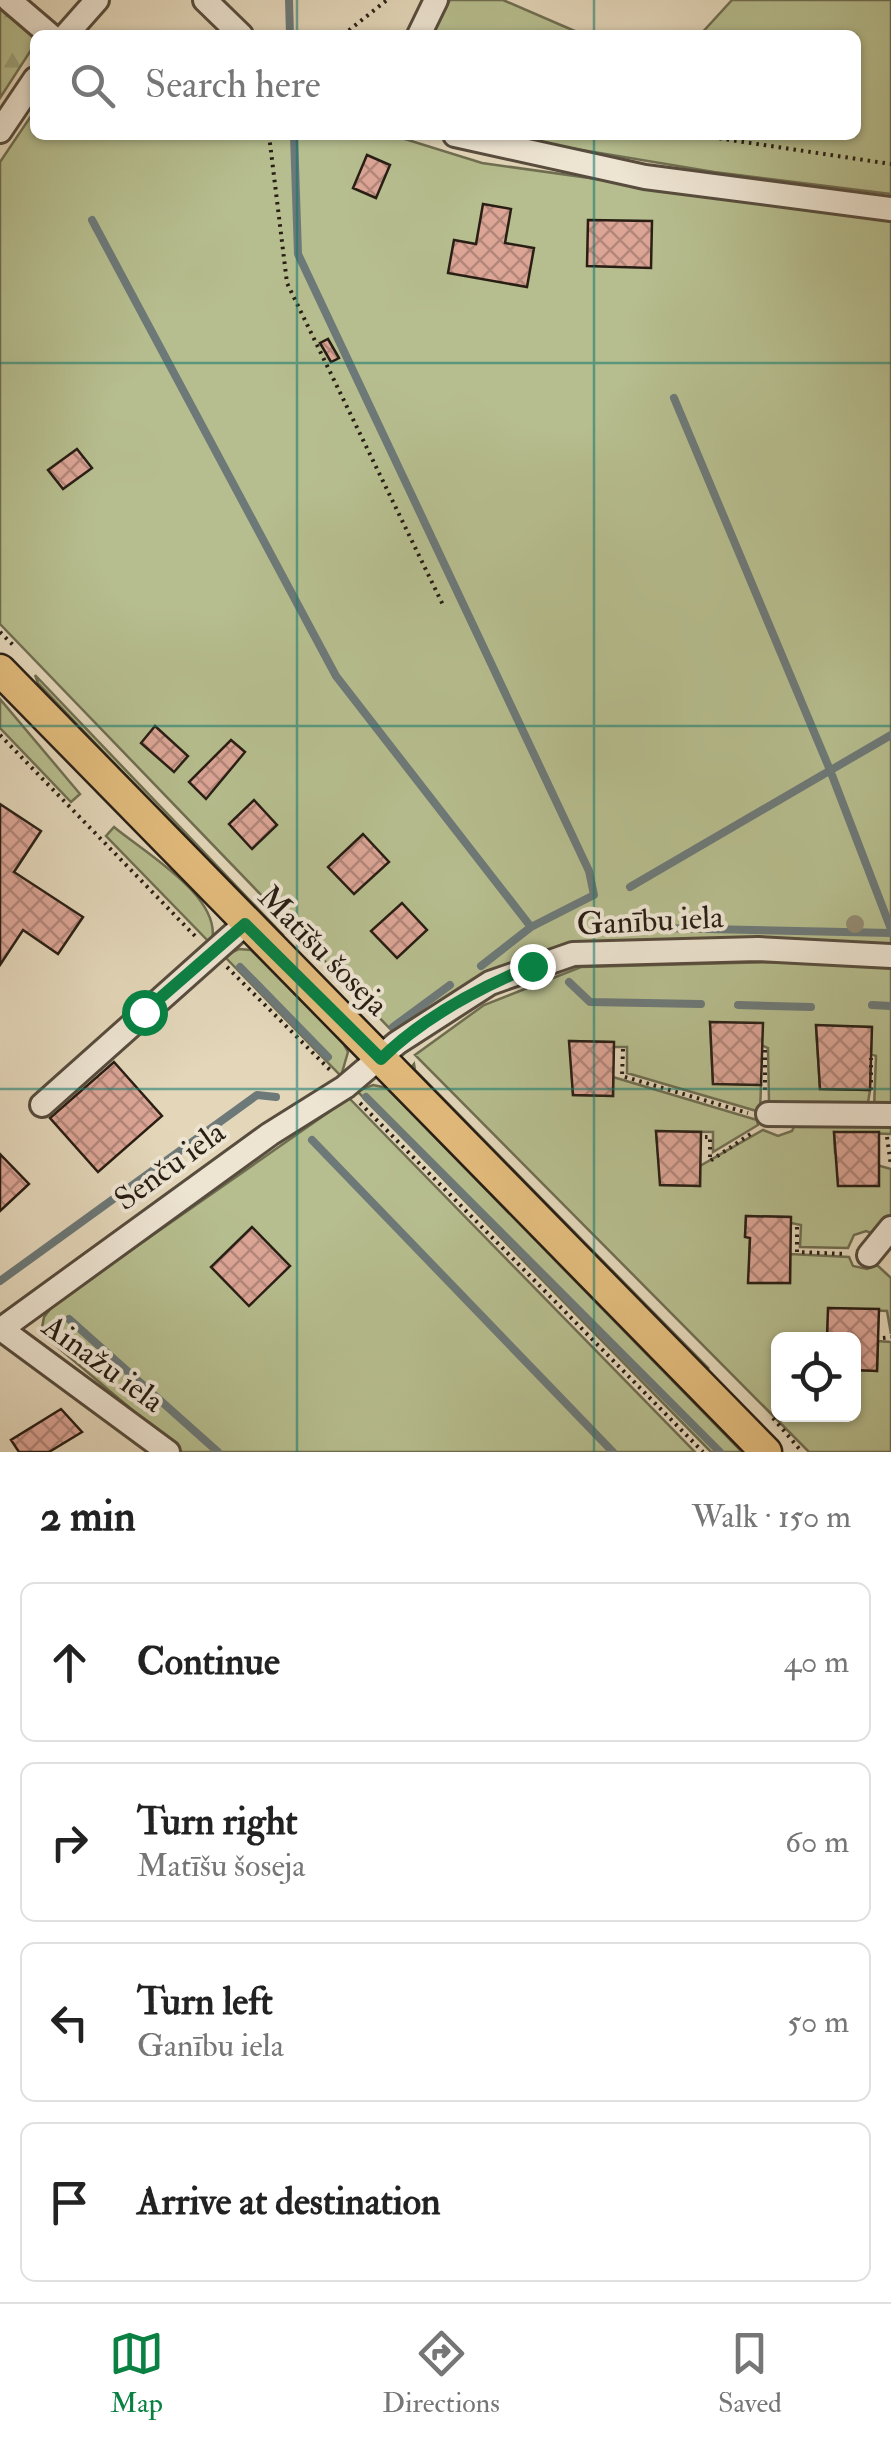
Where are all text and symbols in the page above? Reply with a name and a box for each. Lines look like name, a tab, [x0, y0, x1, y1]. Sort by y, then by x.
search box	[30, 30, 861, 140]
icon: search	[65, 58, 120, 113]
text: Search here	[145, 61, 321, 109]
street label: Matīšu šoseja	[249, 877, 397, 1025]
street label: Ganību iela	[576, 897, 725, 945]
route end	[510, 944, 556, 990]
route start	[122, 990, 168, 1036]
street label: Senču iela	[107, 1112, 234, 1219]
street label: Ainažu iela	[34, 1306, 172, 1422]
map controls	[771, 1332, 861, 1422]
button: locate	[771, 1332, 861, 1422]
text: 2 min	[40, 1491, 136, 1543]
text: Walk · 150 m	[692, 1497, 851, 1537]
icon: ahead	[42, 1635, 97, 1690]
text: Continue	[137, 1638, 280, 1686]
text: 40 m	[784, 1642, 849, 1682]
text: Turn right	[137, 1798, 298, 1846]
icon: right	[42, 1815, 97, 1870]
text: 60 m	[785, 1822, 849, 1862]
text: Matīšu šoseja	[137, 1846, 305, 1886]
text: Turn left	[137, 1978, 273, 2026]
icon: left	[42, 1995, 97, 2050]
text: 50 m	[787, 2002, 849, 2042]
text: Ganību iela	[137, 2026, 284, 2066]
icon: arrive	[42, 2175, 97, 2230]
text: Arrive at destination	[137, 2178, 441, 2226]
tab: Map	[109, 2326, 164, 2421]
tab: Directions	[382, 2326, 500, 2421]
tab: Saved	[718, 2326, 782, 2421]

